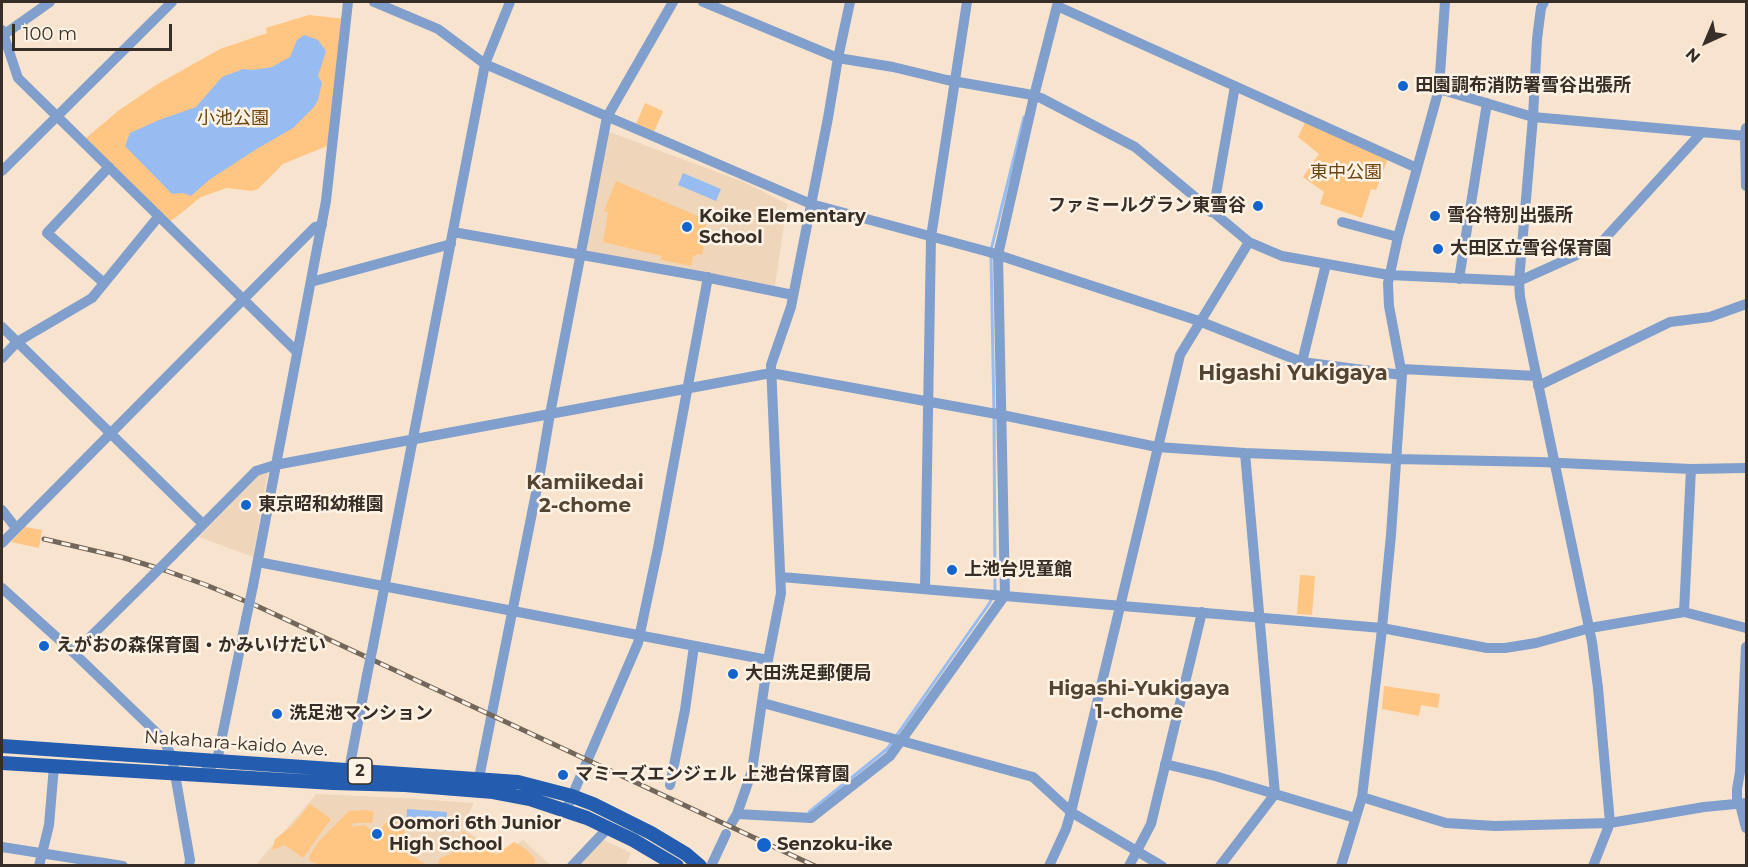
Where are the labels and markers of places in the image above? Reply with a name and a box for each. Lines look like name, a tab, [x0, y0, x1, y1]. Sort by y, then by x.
place label: 田園調布消防署雪谷出張所	[1415, 75, 1631, 97]
marker: 田園調布消防署雪谷出張所	[1396, 79, 1410, 93]
place label: ファミールグラン東雪谷	[1048, 195, 1246, 217]
marker: ファミールグラン東雪谷	[1251, 199, 1265, 213]
place label: 雪谷特別出張所	[1447, 205, 1573, 227]
place label: Koike Elementary School	[699, 206, 866, 248]
marker: 雪谷特別出張所	[1428, 209, 1442, 223]
marker: Koike Elementary School	[680, 220, 694, 234]
place label: 大田区立雪谷保育園	[1450, 238, 1612, 260]
marker: 大田区立雪谷保育園	[1431, 242, 1445, 256]
place label: 東京昭和幼稚園	[258, 494, 384, 516]
marker: 東京昭和幼稚園	[239, 498, 253, 512]
place label: 上池台児童館	[964, 559, 1072, 581]
marker: 上池台児童館	[945, 563, 959, 577]
place label: えがおの森保育園・かみいけだい	[56, 635, 326, 657]
marker: えがおの森保育園・かみいけだい	[37, 639, 51, 653]
place label: 大田洗足郵便局	[745, 663, 871, 685]
marker: 大田洗足郵便局	[726, 667, 740, 681]
place label: 洗足池マンション	[289, 703, 433, 725]
marker: 洗足池マンション	[270, 707, 284, 721]
place label: マミーズエンジェル 上池台保育園	[575, 764, 850, 786]
marker: マミーズエンジェル 上池台保育園	[556, 768, 570, 782]
place label: Oomori 6th Junior High School	[389, 813, 561, 856]
marker: Oomori 6th Junior High School	[370, 827, 384, 841]
place label: Senzoku-ike	[777, 834, 893, 856]
marker: Senzoku-ike	[755, 836, 773, 854]

